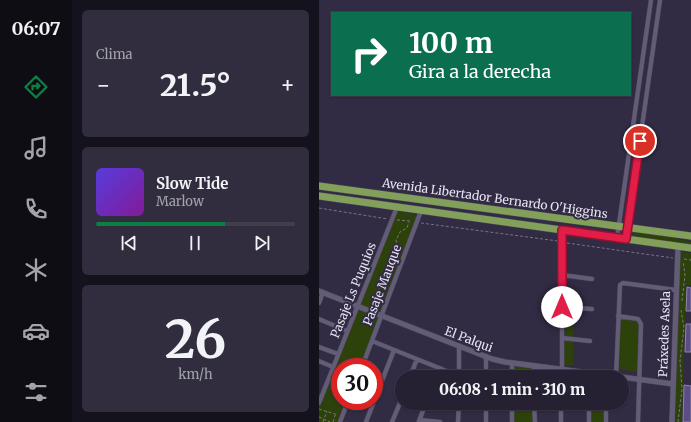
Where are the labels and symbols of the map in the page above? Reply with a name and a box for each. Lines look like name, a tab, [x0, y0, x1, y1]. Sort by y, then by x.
pin	[623, 124, 657, 158]
street label: Avenida Libertador Bernardo O'Higgins	[380, 175, 609, 221]
street label: Pasaje Ls Puquios	[327, 240, 379, 340]
street label: Pasaje Mauque	[360, 242, 404, 328]
position arrow	[541, 286, 583, 328]
street label: Práxedes Asela	[655, 290, 673, 377]
street label: El Palqui	[443, 323, 495, 355]
speed limit sign: 30	[331, 358, 383, 410]

